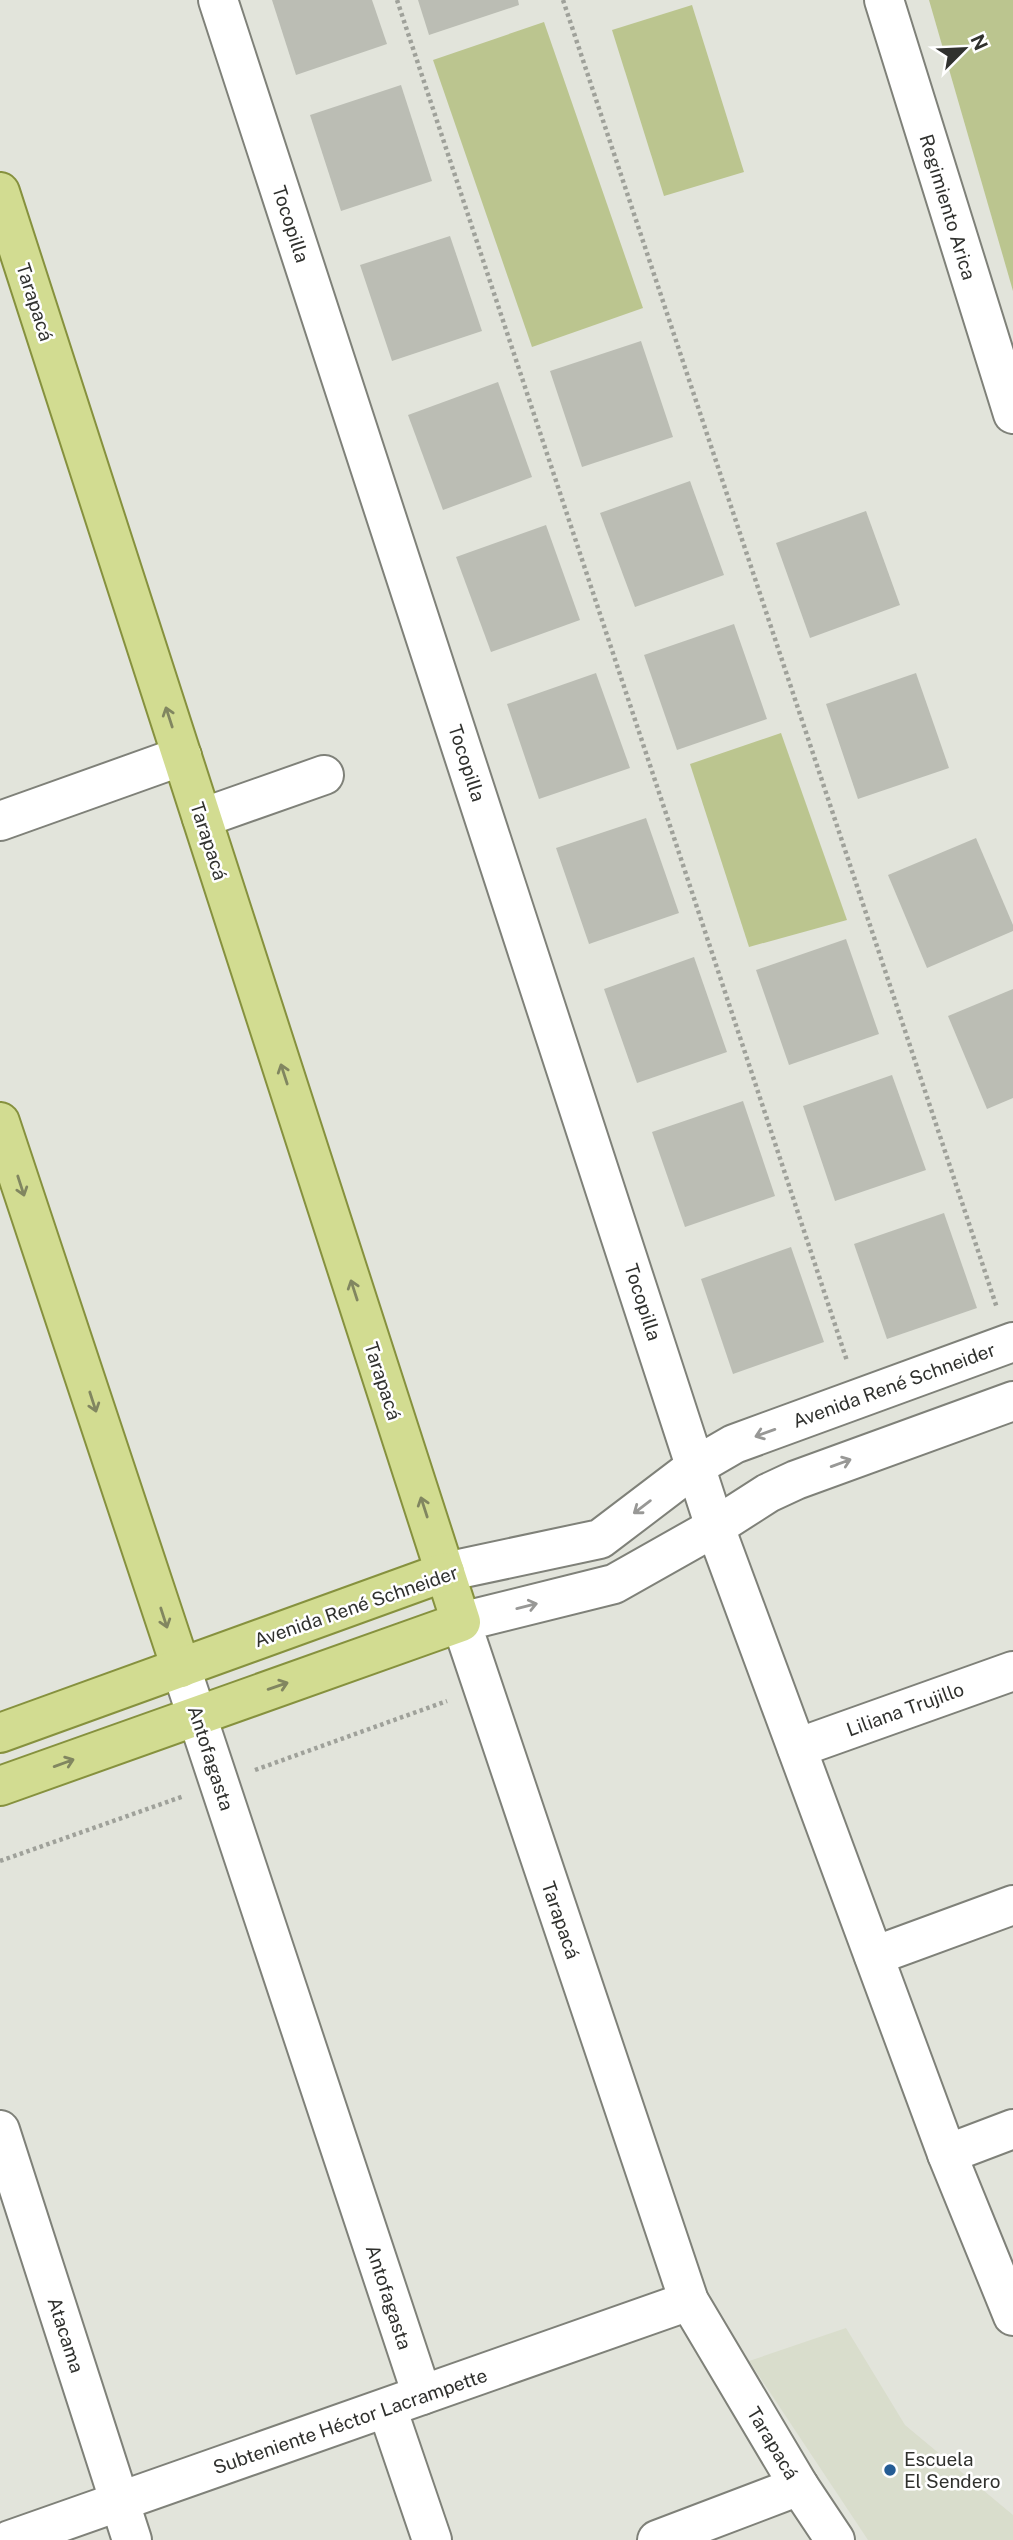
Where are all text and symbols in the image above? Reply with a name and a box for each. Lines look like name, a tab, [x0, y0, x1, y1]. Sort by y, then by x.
north arrow	[929, 14, 999, 84]
text: N	[966, 31, 993, 53]
street label: Regimiento Arica	[915, 132, 981, 282]
street label: Tocopilla	[268, 183, 314, 265]
street label: Tarapacá	[12, 260, 58, 344]
one-way arrow	[162, 707, 175, 729]
street label: Tocopilla	[444, 722, 490, 804]
street label: Tarapacá	[186, 799, 232, 883]
one-way arrow	[277, 1063, 289, 1085]
one-way arrow	[16, 1175, 29, 1197]
street label: Tocopilla	[620, 1261, 666, 1343]
one-way arrow	[347, 1280, 359, 1302]
street label: Avenida René Schneider	[790, 1338, 998, 1432]
street label: Tarapacá	[360, 1339, 406, 1423]
one-way arrow	[88, 1391, 100, 1413]
one-way arrow	[754, 1427, 776, 1440]
one-way arrow	[830, 1456, 852, 1469]
one-way arrow	[417, 1496, 429, 1518]
one-way arrow	[633, 1500, 651, 1515]
street label: Avenida René Schneider	[251, 1561, 461, 1651]
one-way arrow	[516, 1599, 538, 1612]
one-way arrow	[159, 1607, 172, 1629]
street label: Liliana Trujillo	[843, 1678, 967, 1740]
one-way arrow	[267, 1679, 289, 1691]
street label: Antofagasta	[184, 1703, 238, 1813]
one-way arrow	[53, 1756, 75, 1768]
street label: Tarapacá	[537, 1878, 585, 1962]
street label: Antofagasta	[362, 2242, 416, 2352]
street label: Atacama	[44, 2295, 88, 2375]
street label: Subteniente Héctor Lacrampette	[210, 2364, 490, 2478]
street label: Tarapacá	[743, 2403, 803, 2483]
place label: Escuela El Sendero	[904, 2448, 1000, 2492]
marker: Escuela El Sendero	[882, 2462, 898, 2478]

